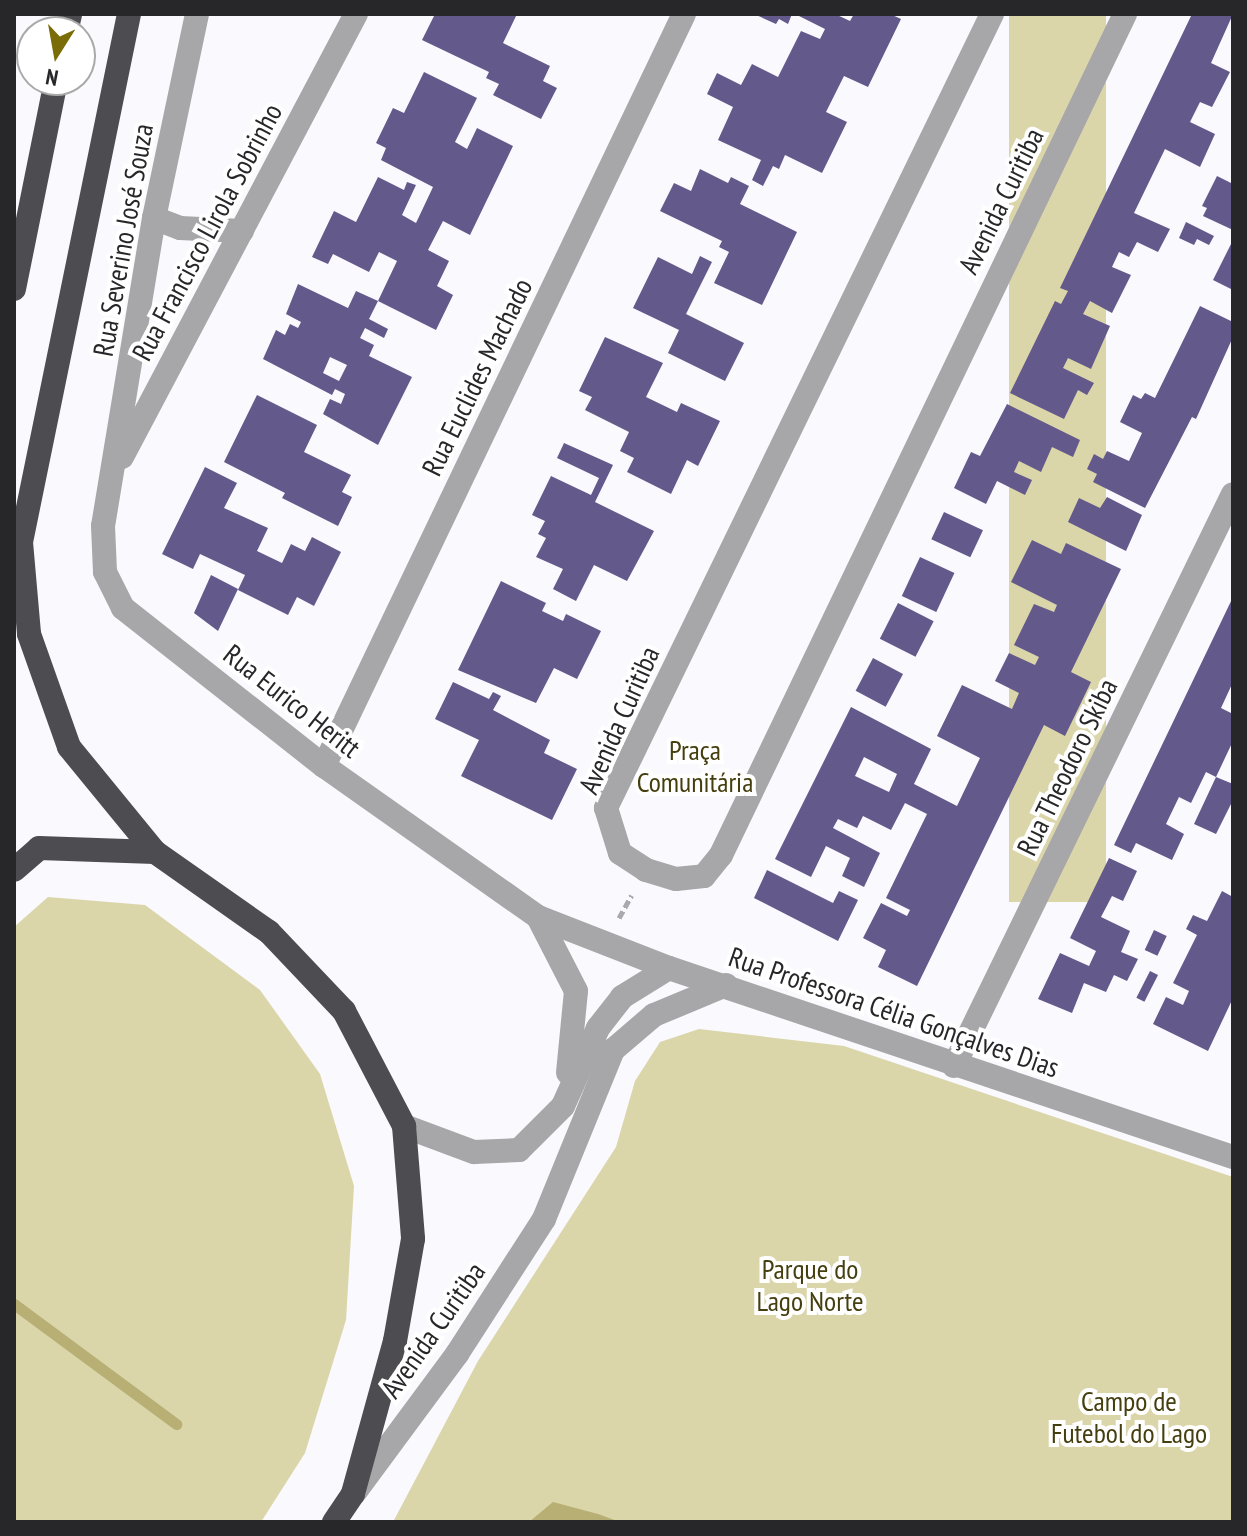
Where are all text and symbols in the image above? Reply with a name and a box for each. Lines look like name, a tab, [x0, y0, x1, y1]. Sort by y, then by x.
north arrow	[16, 16, 96, 96]
text: N	[43, 63, 60, 92]
street label: Rua Francisco Lirola Sobrinho	[125, 98, 289, 366]
street label: Rua Severino José Souza	[86, 121, 160, 359]
street label: Avenida Curitiba	[951, 123, 1051, 279]
street label: Rua Euclides Machado	[415, 273, 539, 481]
street label: Rua Eurico Heritt	[217, 637, 367, 765]
street label: Avenida Curitiba	[572, 641, 666, 799]
street label: Rua Theodoro Skiba	[1010, 673, 1124, 861]
park label: Praça Comunitária	[637, 733, 753, 799]
street label: Rua Professora Célia Gonçalves Dias	[725, 940, 1063, 1084]
park label: Parque do Lago Norte	[756, 1252, 864, 1318]
street label: Avenida Curitiba	[374, 1256, 492, 1404]
park label: Campo de Futebol do Lago	[1051, 1384, 1207, 1450]

